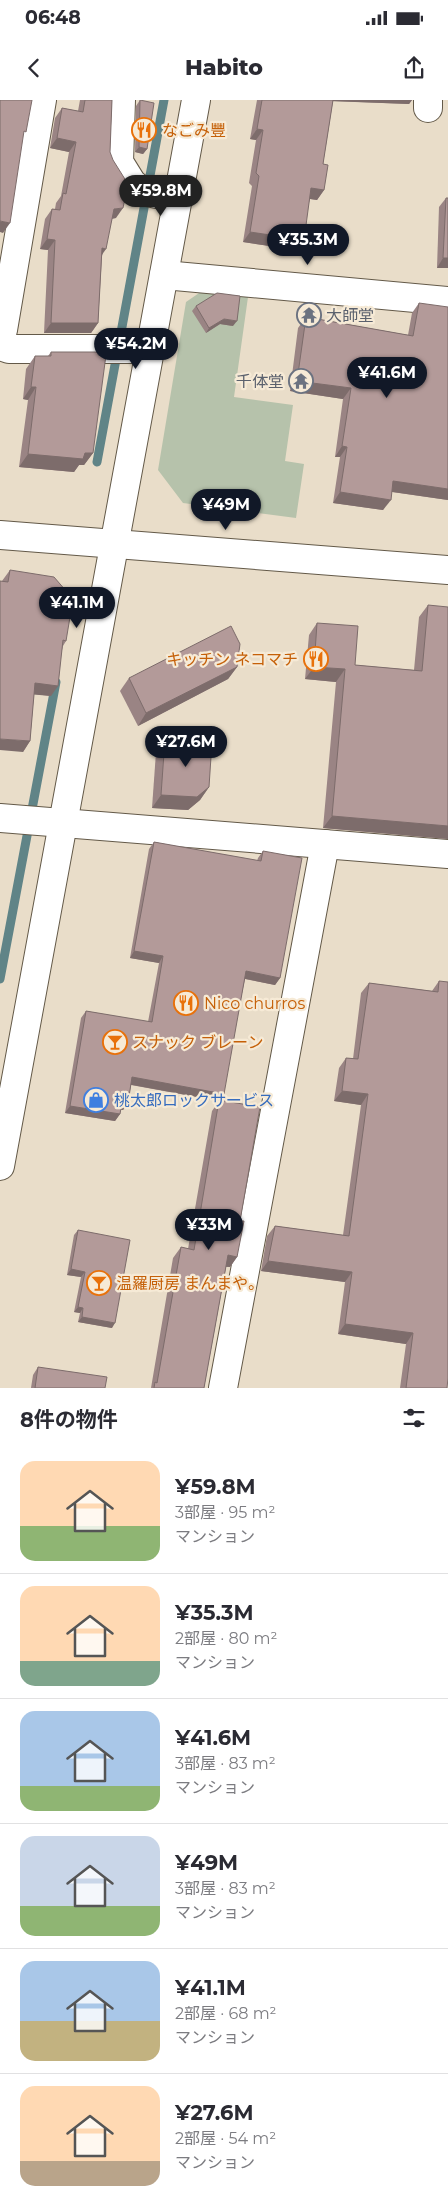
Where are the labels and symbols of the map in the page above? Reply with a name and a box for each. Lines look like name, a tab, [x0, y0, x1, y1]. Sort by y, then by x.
restaurant icon: なごみ豐	[131, 117, 157, 143]
place label: なごみ豐	[162, 121, 226, 140]
pin: ¥59.8M	[120, 174, 202, 217]
pin: ¥35.3M	[267, 224, 349, 266]
temple icon: 大師堂	[296, 302, 322, 328]
place label: 大師堂	[326, 306, 374, 325]
pin: ¥54.2M	[95, 328, 177, 370]
pin: ¥41.6M	[346, 356, 428, 399]
temple icon: 千体堂	[288, 368, 314, 394]
place label: 千体堂	[236, 372, 284, 391]
pin: ¥49M	[196, 488, 256, 531]
pin: ¥41.1M	[36, 586, 118, 629]
restaurant icon: キッチン ネコマチ	[303, 646, 329, 672]
place label: キッチン ネコマチ	[166, 650, 298, 669]
pin: ¥27.6M	[145, 726, 227, 768]
restaurant icon: Nico churros	[173, 990, 199, 1016]
place label: Nico churros	[204, 994, 305, 1013]
bar icon: スナック ブレーン	[102, 1029, 128, 1055]
place label: スナック ブレーン	[132, 1033, 263, 1052]
shop icon: 桃太郎ロックサービス	[83, 1087, 109, 1113]
place label: 桃太郎ロックサービス	[114, 1091, 274, 1110]
pin: ¥33M	[179, 1208, 239, 1251]
bar icon: 温羅厨房 まんまや。	[86, 1270, 112, 1296]
place label: 温羅厨房 まんまや。	[116, 1274, 264, 1293]

